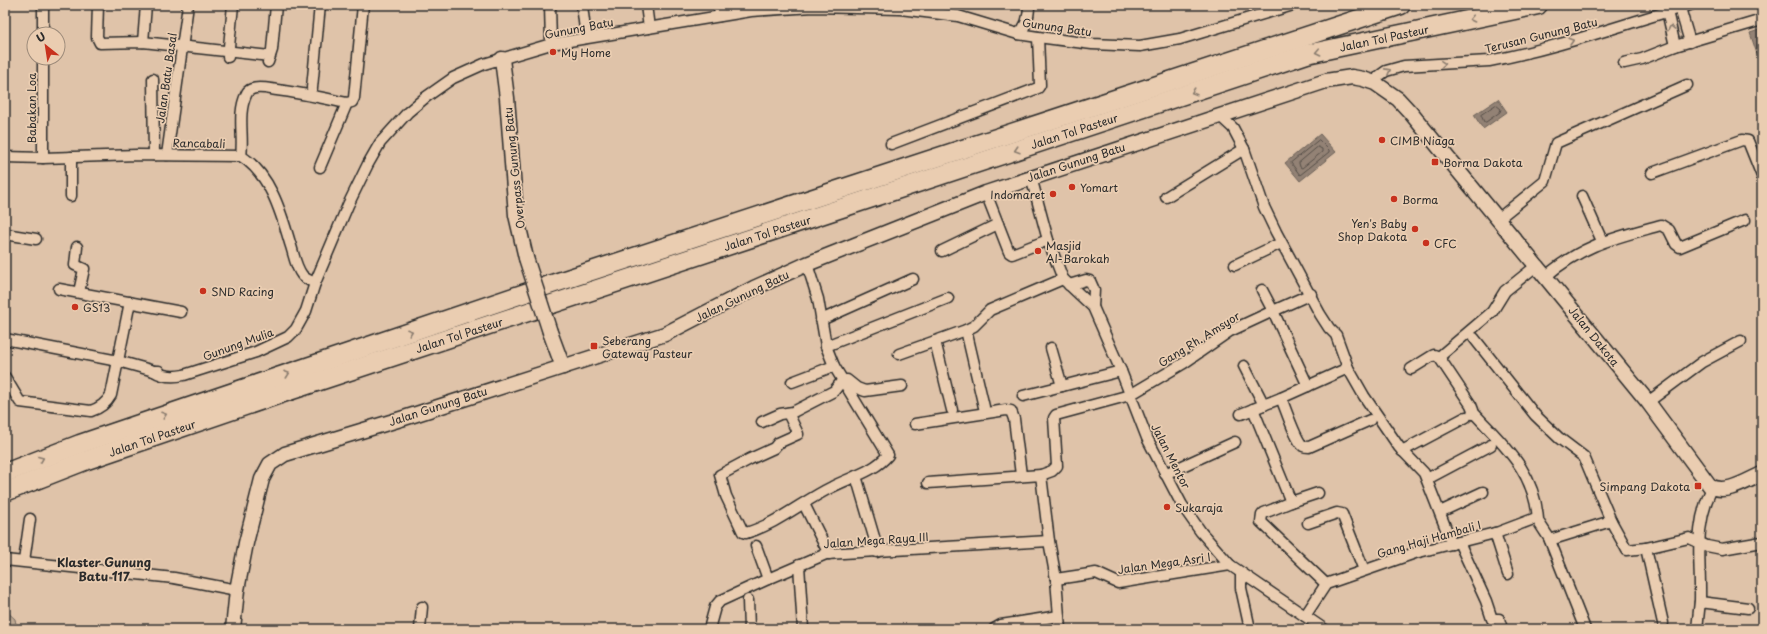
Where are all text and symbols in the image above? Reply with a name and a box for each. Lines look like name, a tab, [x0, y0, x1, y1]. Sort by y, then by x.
street label: Gunung Batu	[543, 13, 615, 43]
street label: Terusan Gunung Batu	[1483, 13, 1599, 57]
street label: Gunung Batu	[1021, 14, 1093, 40]
one-way arrow	[1469, 14, 1475, 23]
street label: Jalan Tol Pasteur	[1338, 20, 1431, 56]
one-way arrow	[1668, 25, 1676, 32]
north arrow	[26, 26, 66, 66]
text: U	[33, 27, 49, 46]
street label: Jalan Batu Basal	[151, 32, 181, 124]
one-way arrow	[1567, 37, 1574, 46]
place label: My Home	[561, 44, 611, 61]
marker: My Home	[548, 47, 558, 57]
one-way arrow	[1314, 48, 1321, 56]
one-way arrow	[1440, 59, 1446, 68]
one-way arrow	[1384, 69, 1391, 76]
street label: Babakan Loa	[23, 73, 40, 143]
one-way arrow	[1191, 87, 1198, 96]
street label: Overpass Gunung Batu	[499, 106, 529, 230]
street label: Jalan Tol Pasteur	[1028, 109, 1120, 153]
place label: CIMB Niaga	[1390, 132, 1455, 149]
street label: Rancabali	[172, 134, 226, 152]
marker: CIMB Niaga	[1377, 135, 1387, 145]
street label: Jalan Gunung Batu	[1024, 138, 1128, 186]
one-way arrow	[1014, 145, 1021, 154]
place label: Borma Dakota	[1443, 154, 1523, 171]
marker: Borma Dakota	[1430, 157, 1440, 167]
place label: Yomart	[1080, 179, 1119, 196]
marker: Yomart	[1067, 182, 1077, 192]
place label: Indomaret	[990, 186, 1046, 203]
marker: Indomaret	[1048, 189, 1058, 199]
place label: Borma	[1402, 191, 1438, 208]
marker: Borma	[1389, 194, 1399, 204]
street label: Jalan Tol Pasteur	[721, 211, 813, 255]
place label: Yen's Baby Shop Dakota	[1338, 215, 1407, 245]
marker: Yen's Baby Shop Dakota	[1410, 224, 1420, 234]
place label: CFC	[1434, 235, 1457, 252]
place label: Masjid Al-Barokah	[1046, 237, 1110, 267]
marker: CFC	[1421, 238, 1431, 248]
marker: Masjid Al-Barokah	[1033, 246, 1043, 256]
street label: Jalan Gunung Batu	[692, 266, 792, 326]
place label: SND Racing	[211, 283, 274, 300]
marker: SND Racing	[198, 286, 208, 296]
place label: GS13	[83, 299, 110, 316]
marker: GS13	[70, 302, 80, 312]
street label: Jalan Dakota	[1565, 302, 1624, 370]
street label: Gang Rh. Amsyor	[1155, 307, 1244, 371]
street label: Jalan Tol Pasteur	[413, 313, 505, 357]
street label: Gunung Mulia	[200, 323, 276, 365]
one-way arrow	[407, 328, 414, 337]
place label: Seberang Gateway Pasteur	[602, 332, 693, 362]
marker: Seberang Gateway Pasteur	[589, 341, 599, 351]
one-way arrow	[284, 370, 291, 379]
street label: Jalan Gunung Batu	[386, 382, 490, 430]
one-way arrow	[160, 412, 167, 420]
street label: Jalan Tol Pasteur	[106, 415, 198, 461]
street label: Jalan Mentor	[1147, 420, 1195, 493]
one-way arrow	[38, 455, 45, 463]
place label: Simpang Dakota	[1600, 478, 1690, 495]
marker: Simpang Dakota	[1693, 481, 1703, 491]
place label: Sukaraja	[1175, 499, 1223, 516]
marker: Sukaraja	[1162, 502, 1172, 512]
street label: Gang Haji Hambali I	[1375, 516, 1483, 562]
street label: Jalan Mega Raya III	[823, 528, 929, 552]
street label: Jalan Mega Asri I	[1116, 548, 1212, 578]
district label: Klaster Gunung Batu 117	[57, 553, 151, 585]

